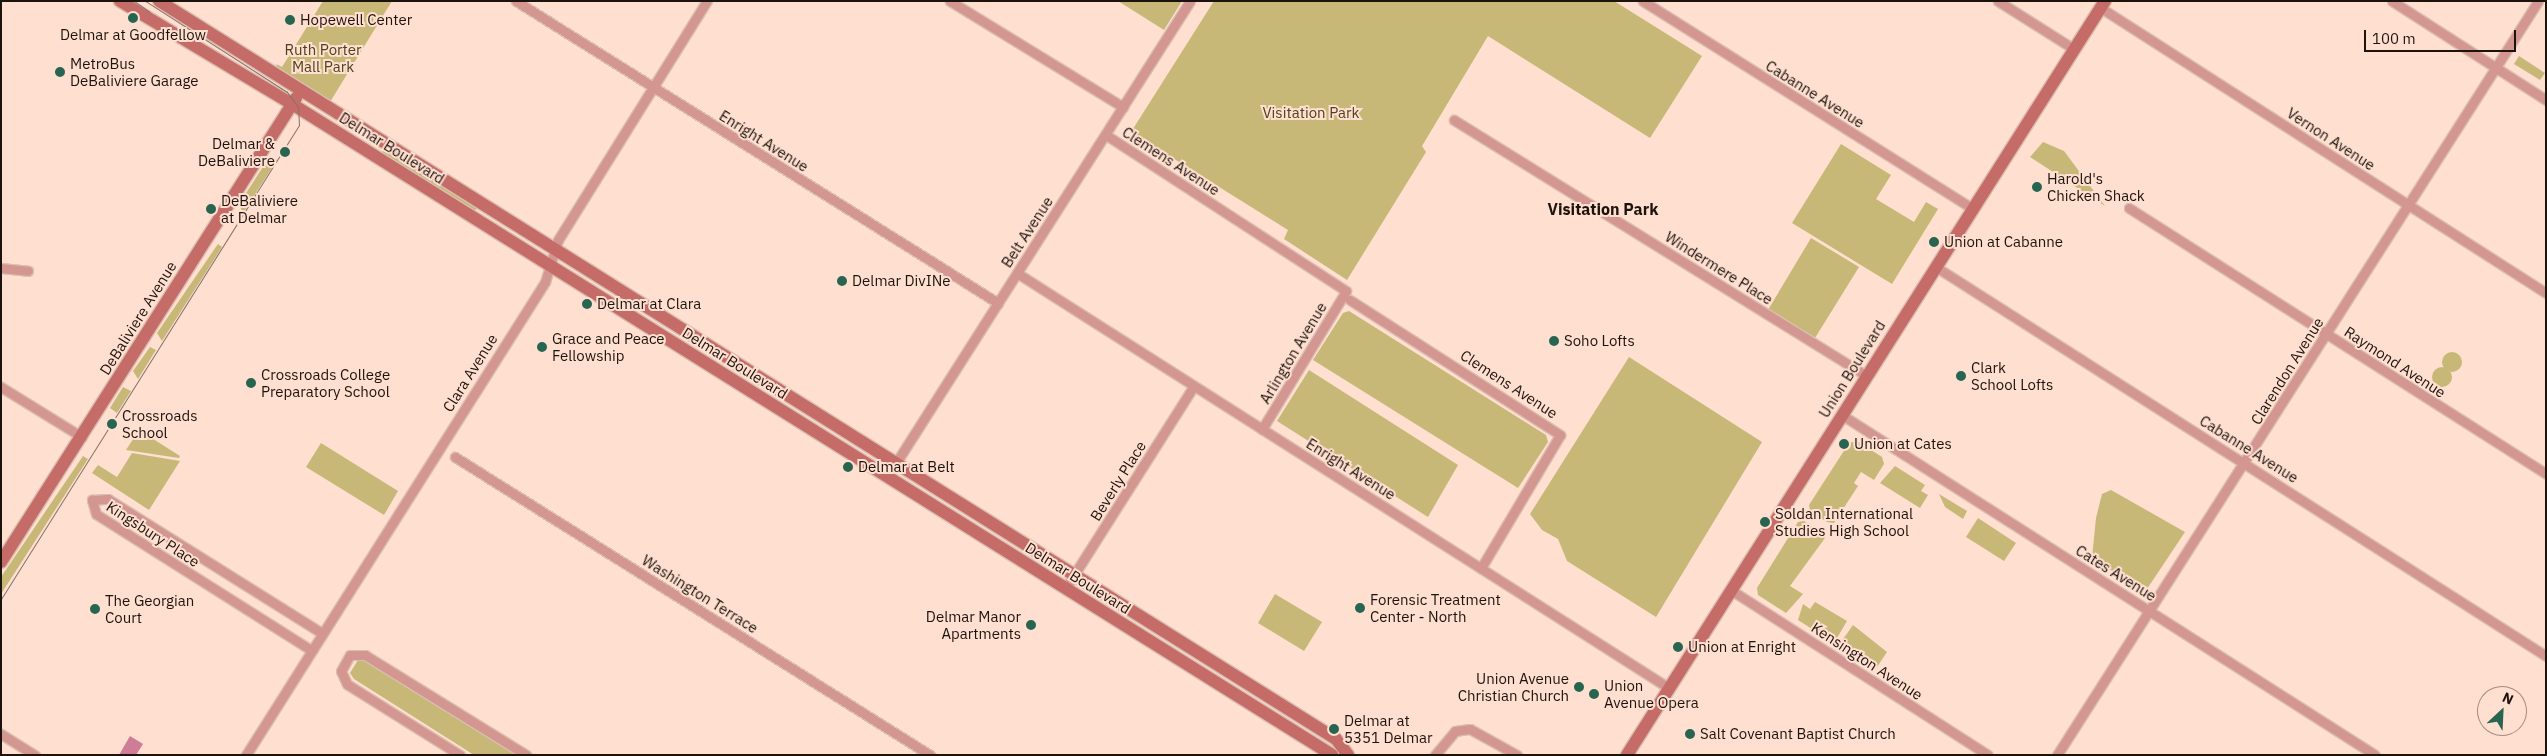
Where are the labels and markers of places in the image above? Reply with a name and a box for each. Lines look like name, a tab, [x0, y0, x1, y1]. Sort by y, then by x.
place label: Hopewell Center	[300, 11, 412, 29]
marker: Delmar at Goodfellow	[127, 12, 139, 24]
marker: Hopewell Center	[284, 14, 296, 26]
place label: Delmar at Goodfellow	[60, 26, 206, 44]
place label: MetroBus DeBaliviere Garage	[70, 54, 198, 89]
marker: MetroBus DeBaliviere Garage	[54, 66, 66, 78]
place label: Delmar & DeBaliviere	[198, 134, 275, 169]
marker: Delmar & DeBaliviere	[279, 146, 291, 158]
place label: Harold's Chicken Shack	[2047, 169, 2145, 204]
marker: Harold's Chicken Shack	[2031, 181, 2043, 193]
place label: DeBaliviere at Delmar	[221, 191, 298, 226]
marker: DeBaliviere at Delmar	[205, 203, 217, 215]
place label: Union at Cabanne	[1944, 233, 2063, 251]
marker: Union at Cabanne	[1928, 236, 1940, 248]
place label: Delmar DivINe	[852, 272, 951, 290]
marker: Delmar DivINe	[836, 275, 848, 287]
place label: Delmar at Clara	[597, 295, 701, 313]
marker: Delmar at Clara	[581, 298, 593, 310]
place label: Grace and Peace Fellowship	[552, 329, 665, 364]
place label: Soho Lofts	[1564, 332, 1635, 350]
marker: Soho Lofts	[1548, 335, 1560, 347]
marker: Grace and Peace Fellowship	[536, 341, 548, 353]
place label: Clark School Lofts	[1971, 358, 2053, 393]
place label: Crossroads College Preparatory School	[261, 365, 390, 400]
marker: Clark School Lofts	[1955, 370, 1967, 382]
marker: Crossroads College Preparatory School	[245, 377, 257, 389]
place label: Crossroads School	[122, 406, 198, 441]
marker: Crossroads School	[106, 418, 118, 430]
place label: Union at Cates	[1854, 435, 1952, 453]
marker: Union at Cates	[1838, 438, 1850, 450]
place label: Delmar at Belt	[858, 458, 955, 476]
marker: Delmar at Belt	[842, 461, 854, 473]
place label: Soldan International Studies High School	[1775, 504, 1913, 539]
marker: Soldan International Studies High School	[1759, 516, 1771, 528]
place label: Forensic Treatment Center - North	[1370, 590, 1501, 625]
place label: The Georgian Court	[105, 591, 194, 626]
marker: Forensic Treatment Center - North	[1354, 602, 1366, 614]
marker: The Georgian Court	[89, 603, 101, 615]
place label: Delmar Manor Apartments	[926, 607, 1021, 642]
marker: Delmar Manor Apartments	[1025, 619, 1037, 631]
place label: Union at Enright	[1688, 638, 1796, 656]
marker: Union at Enright	[1672, 641, 1684, 653]
place label: Union Avenue Christian Church	[1458, 669, 1569, 704]
place label: Union Avenue Opera	[1604, 676, 1699, 711]
marker: Union Avenue Christian Church	[1573, 681, 1585, 693]
marker: Union Avenue Opera	[1588, 688, 1600, 700]
place label: Delmar at 5351 Delmar	[1344, 711, 1433, 746]
marker: Delmar at 5351 Delmar	[1328, 723, 1340, 735]
place label: Salt Covenant Baptist Church	[1700, 725, 1896, 743]
marker: Salt Covenant Baptist Church	[1684, 728, 1696, 740]

